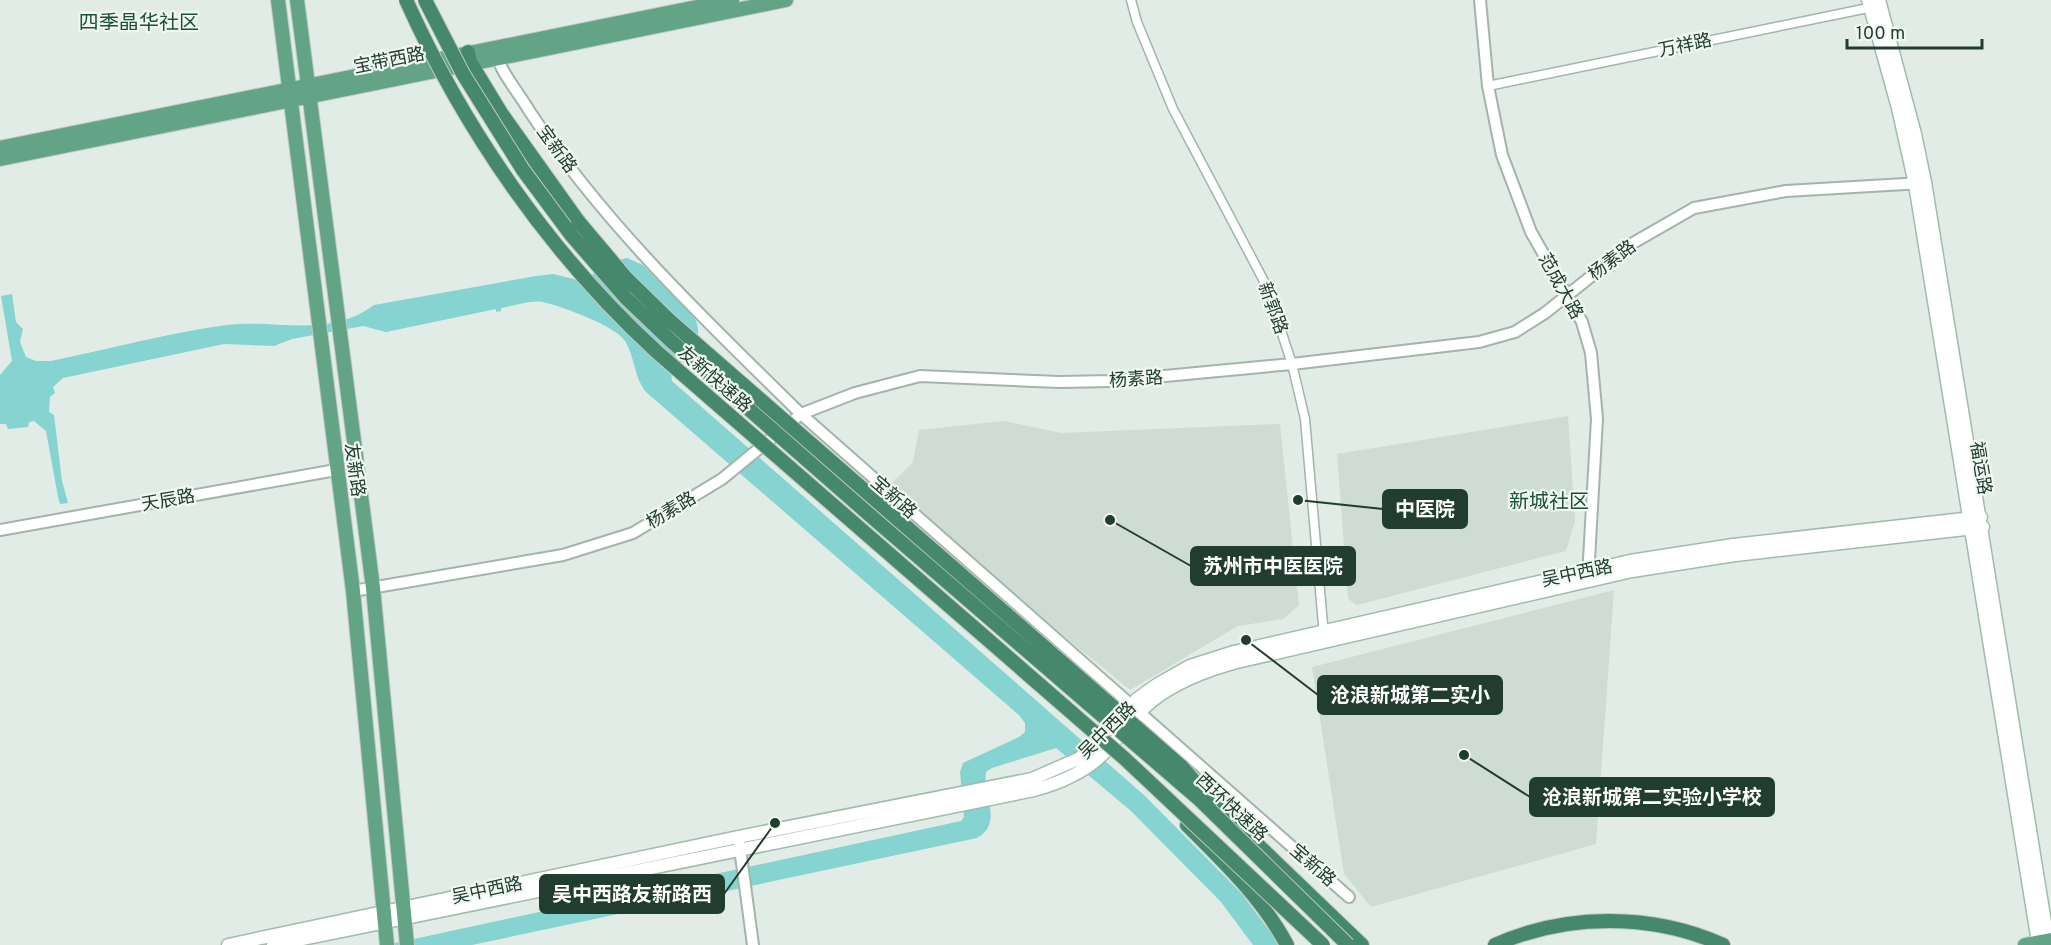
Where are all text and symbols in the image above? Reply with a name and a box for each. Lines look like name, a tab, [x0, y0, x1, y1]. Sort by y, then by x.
district label: 四季晶华社区	[79, 11, 199, 37]
scale bar	[1847, 12, 1982, 50]
text: 100 m	[1856, 23, 1905, 46]
street label: 万祥路	[1657, 30, 1714, 63]
street label: 宝带西路	[352, 43, 427, 80]
street label: 宝新路	[531, 121, 581, 178]
street label: 杨素路	[1584, 236, 1641, 287]
street label: 范成大路	[1532, 250, 1587, 324]
street label: 新郭路	[1252, 279, 1292, 338]
street label: 友新快速路	[673, 342, 756, 418]
street label: 杨素路	[1108, 367, 1164, 394]
street label: 福运路	[1964, 440, 1995, 497]
street label: 友新路	[338, 442, 369, 499]
street label: 宝新路	[865, 472, 921, 525]
street label: 天辰路	[140, 485, 197, 517]
street label: 杨素路	[643, 488, 701, 535]
callout: 中医院	[1383, 490, 1467, 528]
district label: 新城社区	[1509, 490, 1589, 516]
text: 中医院	[1395, 498, 1455, 524]
callout: 苏州市中医医院	[1191, 547, 1355, 585]
text: 苏州市中医医院	[1203, 555, 1343, 581]
street label: 吴中西路	[1540, 556, 1615, 593]
callout: 沧浪新城第二实小	[1318, 676, 1502, 714]
text: 沧浪新城第二实小	[1330, 684, 1490, 710]
street label: 吴中西路	[1074, 697, 1142, 765]
street label: 西环快速路	[1190, 769, 1272, 847]
callout: 沧浪新城第二实验小学校	[1530, 778, 1774, 816]
text: 沧浪新城第二实验小学校	[1542, 786, 1762, 812]
street label: 宝新路	[1284, 840, 1340, 893]
street label: 吴中西路	[450, 873, 525, 910]
callout: 吴中西路友新路西	[540, 875, 724, 913]
text: 吴中西路友新路西	[552, 883, 712, 909]

